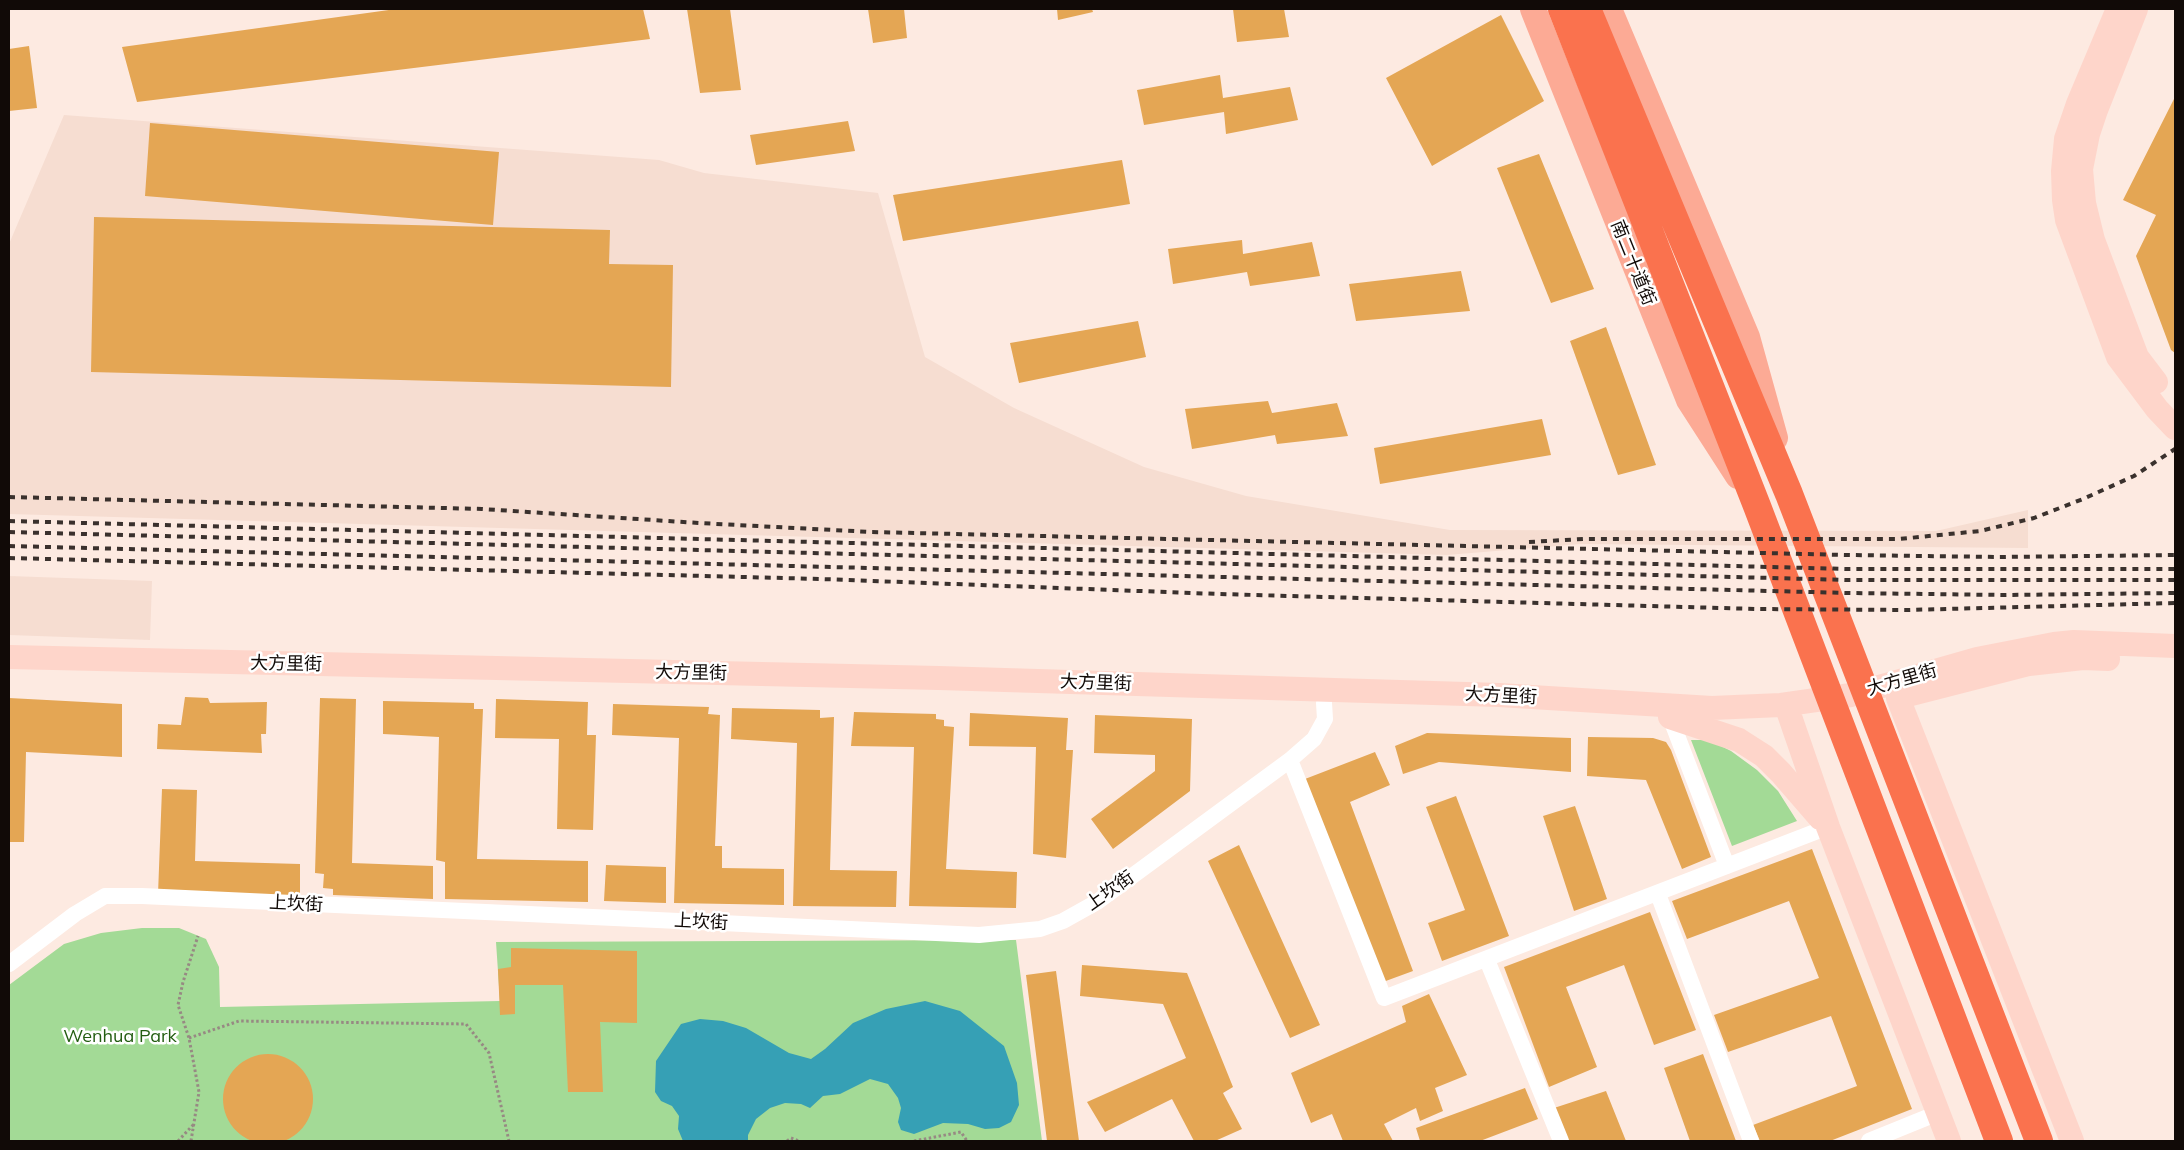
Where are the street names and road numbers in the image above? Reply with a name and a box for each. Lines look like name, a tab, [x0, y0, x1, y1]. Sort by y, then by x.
street label: 南二十道街	[1606, 217, 1660, 309]
street label: 大方里街	[250, 653, 322, 675]
street label: 大方里街	[1864, 660, 1940, 700]
street label: 大方里街	[655, 662, 727, 684]
street label: 大方里街	[1060, 671, 1132, 695]
street label: 大方里街	[1464, 683, 1538, 709]
street label: 上坎街	[1082, 867, 1138, 915]
street label: 上坎街	[268, 892, 324, 916]
street label: 上坎街	[673, 910, 729, 934]

